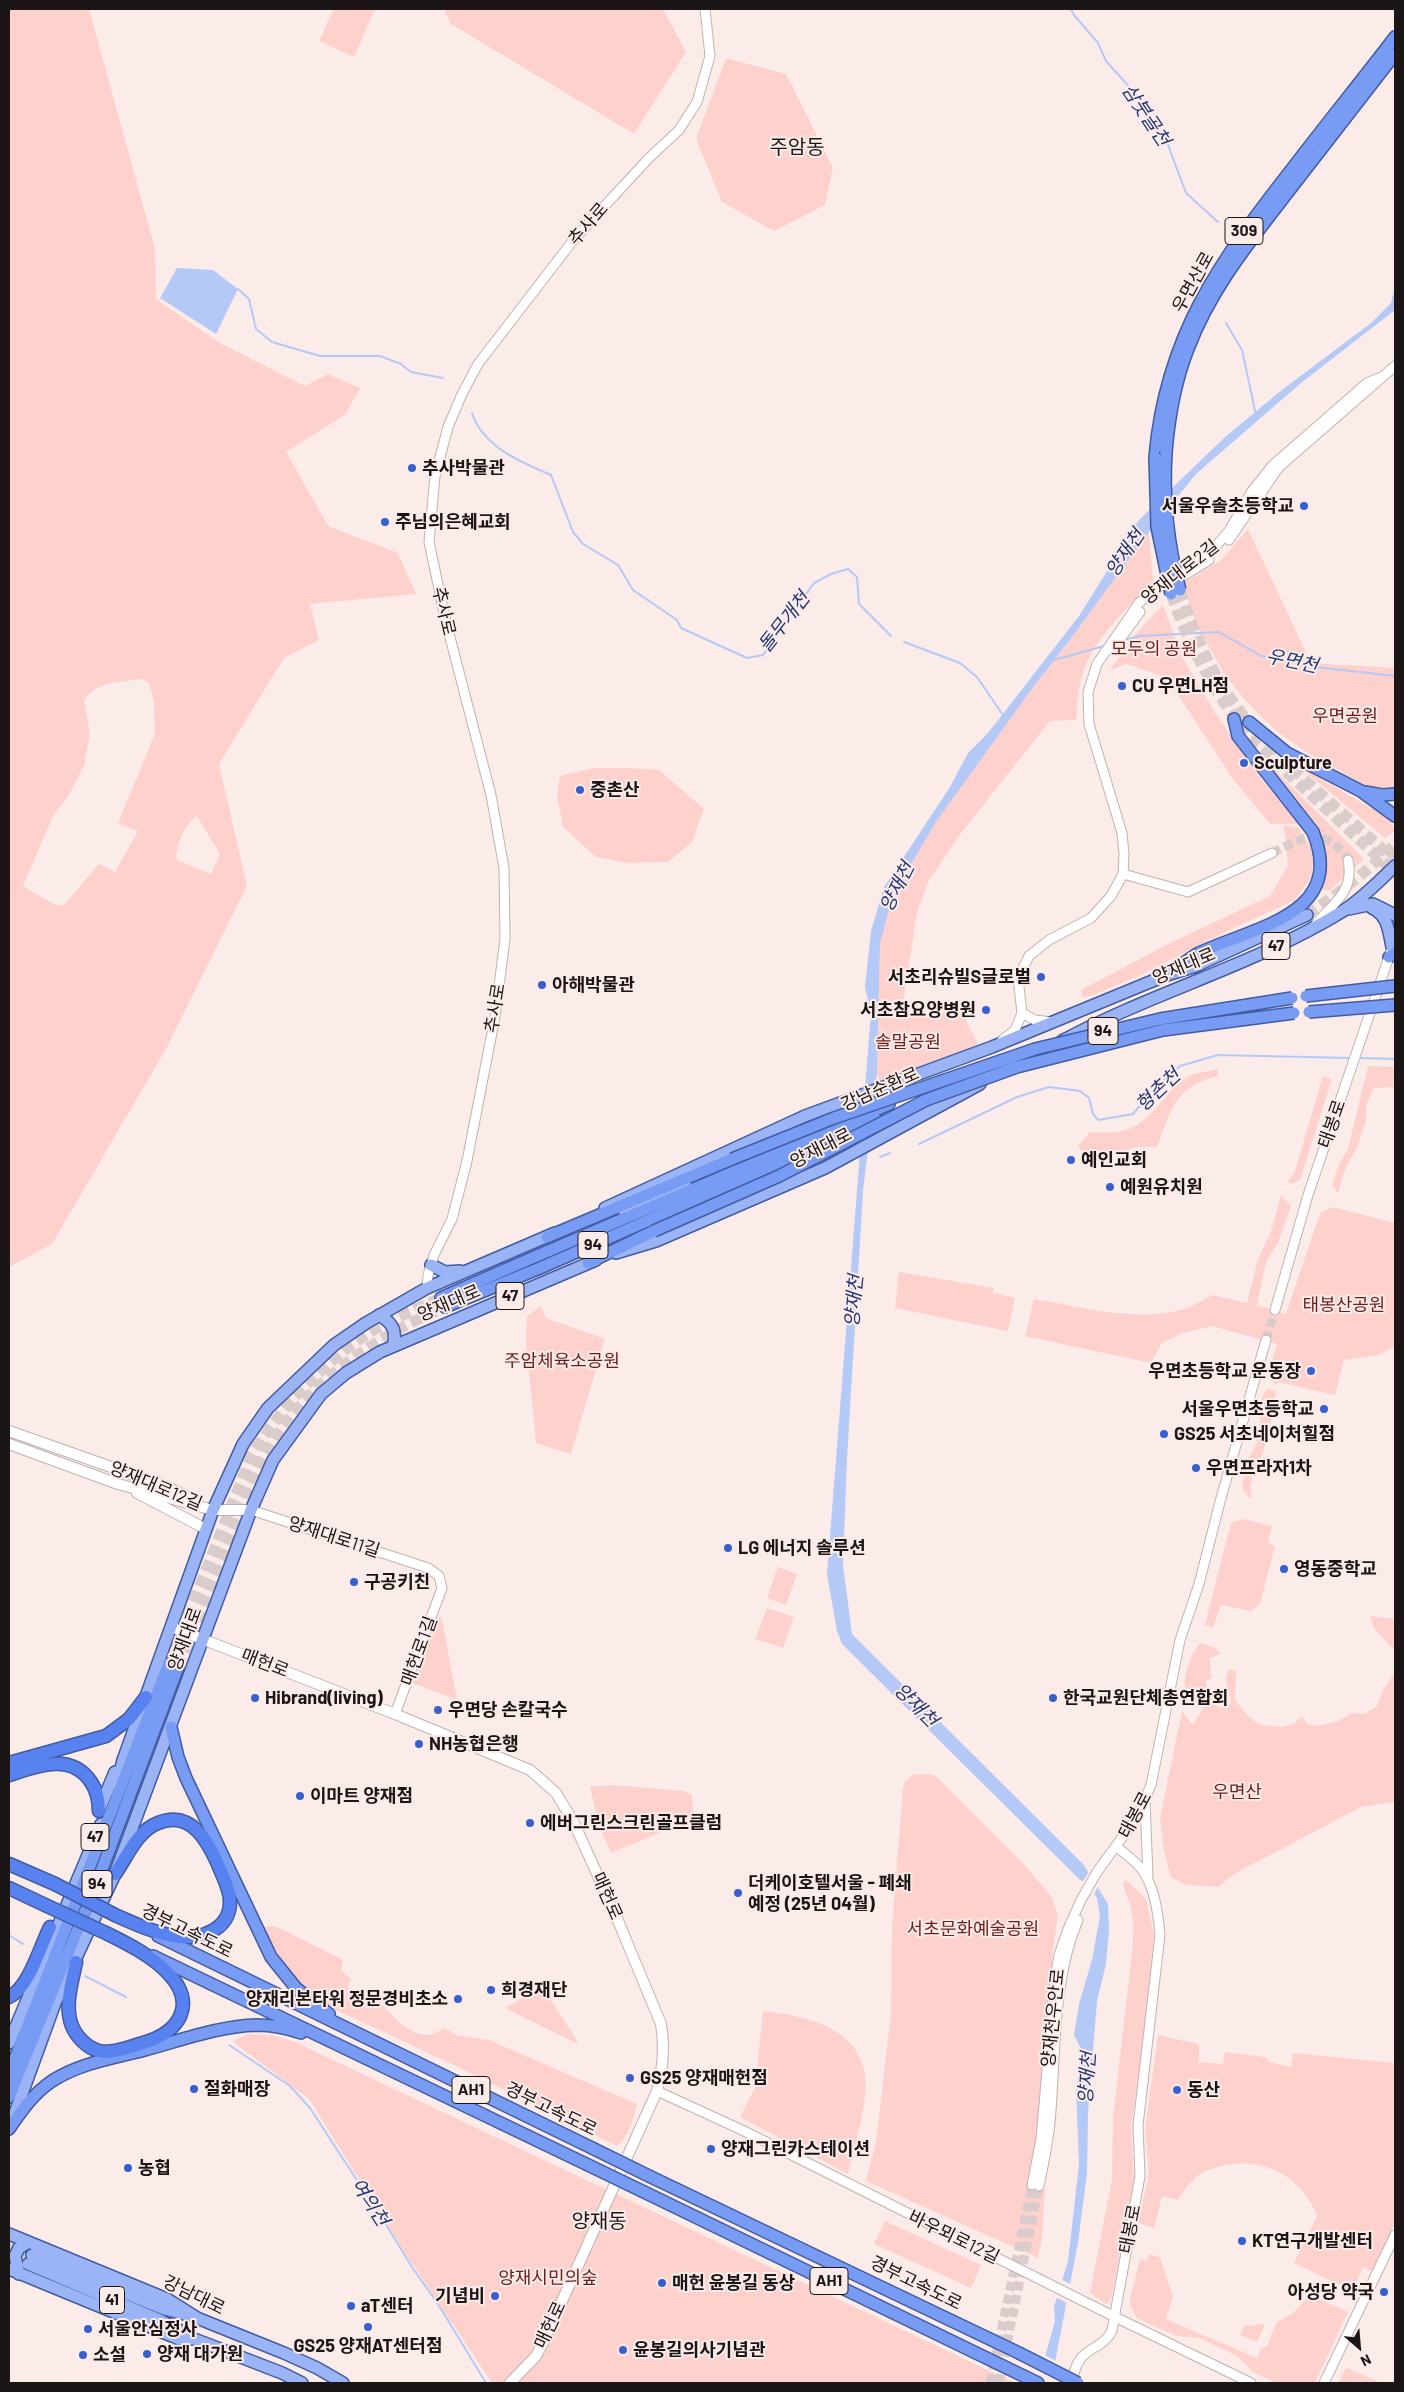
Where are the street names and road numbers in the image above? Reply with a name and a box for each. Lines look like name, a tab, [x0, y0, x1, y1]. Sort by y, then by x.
street label: 추사로	[564, 198, 612, 250]
road number: 309	[1225, 218, 1263, 245]
street label: 우면산로	[1167, 248, 1219, 316]
street label: 양재대로2길	[1137, 535, 1223, 609]
street label: 추사로	[428, 584, 460, 638]
road number: 47	[1262, 932, 1290, 959]
street label: 양재대로	[1149, 943, 1219, 989]
street label: 추사로	[480, 982, 510, 1034]
road number: 94	[1088, 1018, 1118, 1044]
street label: 강남순환로	[838, 1062, 922, 1116]
street label: 태봉로	[1314, 1097, 1350, 1151]
street label: 양재대로	[787, 1123, 855, 1173]
road number: 94	[578, 1232, 608, 1258]
street label: 양재대로	[414, 1280, 484, 1326]
road number: 47	[496, 1282, 524, 1310]
street label: 양재대로12길	[106, 1457, 206, 1515]
street label: 양재대로11길	[285, 1512, 383, 1562]
street label: 양재대로	[164, 1604, 206, 1674]
street label: 매헌로1길	[396, 1613, 442, 1689]
street label: 매헌로	[238, 1644, 292, 1682]
street label: 태봉로	[1114, 1788, 1156, 1842]
road number: 47	[81, 1824, 109, 1850]
street label: 매헌로	[587, 1869, 627, 1923]
road number: 94	[82, 1870, 112, 1898]
street label: 경부고속도로	[138, 1900, 236, 1962]
street label: 양재천우안로	[1037, 1967, 1069, 2069]
road number: AH1	[452, 2076, 490, 2104]
street label: 경부고속도로	[502, 2078, 600, 2140]
street label: 태봉로	[1115, 2203, 1145, 2255]
street label: 바우뫼로12길	[905, 2206, 1003, 2268]
street label: 경부고속도로	[867, 2252, 965, 2314]
road number: AH1	[810, 2268, 848, 2294]
street label: 강남대로	[159, 2271, 229, 2319]
road number: 41	[100, 2286, 124, 2314]
street label: 매헌로	[530, 2298, 570, 2352]

